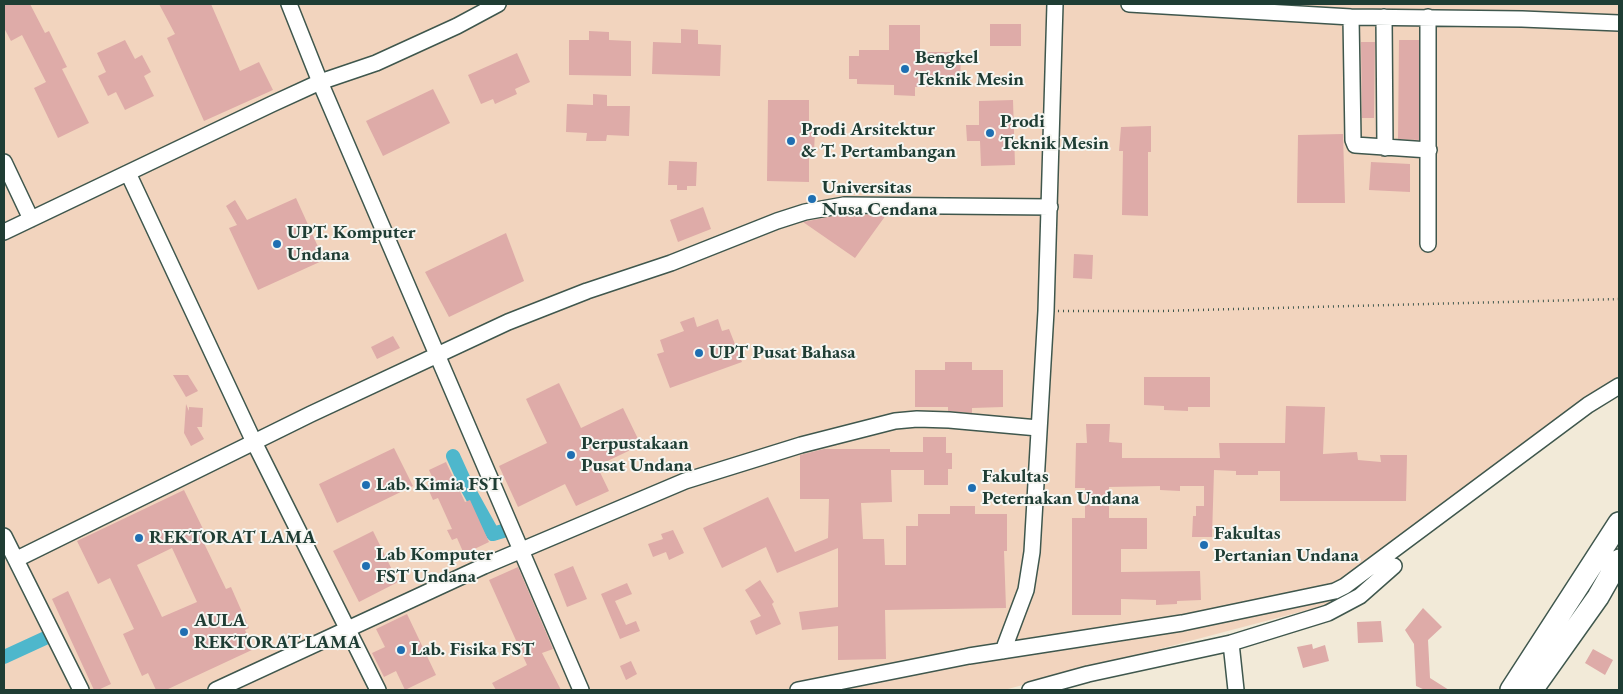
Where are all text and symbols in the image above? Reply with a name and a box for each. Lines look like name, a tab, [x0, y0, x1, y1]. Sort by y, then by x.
place label: Bengkel Teknik Mesin	[915, 47, 1024, 91]
marker: Bengkel Teknik Mesin	[899, 63, 911, 75]
place label: Prodi Teknik Mesin	[1000, 111, 1109, 155]
place label: Prodi Arsitektur & T. Pertambangan	[801, 119, 956, 163]
marker: Prodi Teknik Mesin	[984, 127, 996, 139]
marker: Prodi Arsitektur & T. Pertambangan	[785, 135, 797, 147]
place label: Universitas Nusa Cendana	[822, 177, 938, 221]
marker: Universitas Nusa Cendana	[806, 193, 818, 205]
place label: UPT. Komputer Undana	[287, 222, 416, 266]
marker: UPT. Komputer Undana	[271, 238, 283, 250]
place label: UPT Pusat Bahasa	[709, 342, 856, 364]
marker: UPT Pusat Bahasa	[693, 347, 705, 359]
place label: Perpustakaan Pusat Undana	[581, 433, 692, 477]
marker: Perpustakaan Pusat Undana	[565, 449, 577, 461]
place label: Fakultas Peternakan Undana	[982, 466, 1139, 510]
place label: Lab. Kimia FST	[376, 474, 502, 496]
marker: Lab. Kimia FST	[360, 479, 372, 491]
marker: Fakultas Peternakan Undana	[966, 482, 978, 494]
place label: Fakultas Pertanian Undana	[1214, 523, 1359, 567]
place label: REKTORAT LAMA	[149, 527, 316, 549]
marker: REKTORAT LAMA	[133, 532, 145, 544]
marker: Fakultas Pertanian Undana	[1198, 539, 1210, 551]
place label: Lab Komputer FST Undana	[376, 544, 493, 588]
marker: Lab Komputer FST Undana	[360, 560, 372, 572]
place label: AULA REKTORAT LAMA	[194, 610, 361, 654]
marker: AULA REKTORAT LAMA	[178, 626, 190, 638]
place label: Lab. Fisika FST	[411, 639, 534, 661]
marker: Lab. Fisika FST	[395, 644, 407, 656]

